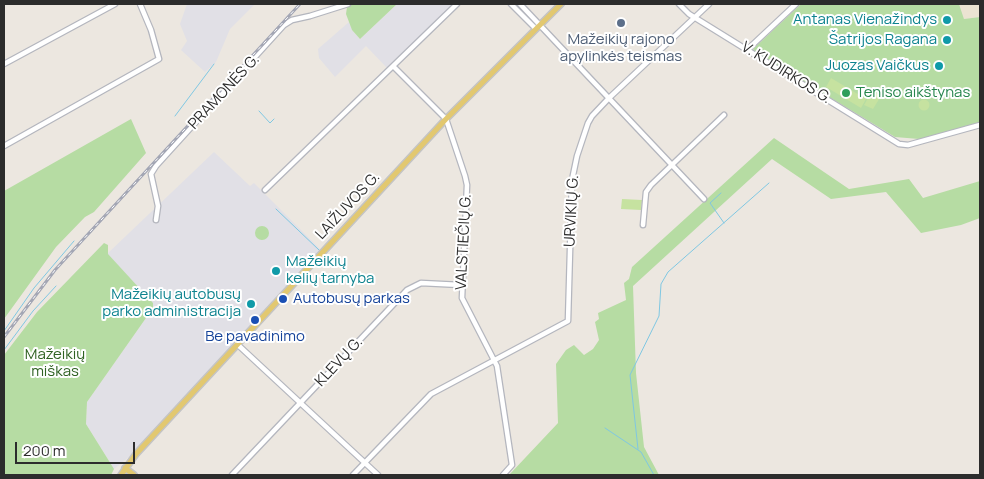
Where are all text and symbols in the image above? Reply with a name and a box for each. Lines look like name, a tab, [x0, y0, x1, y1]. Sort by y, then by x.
place label: Antanas Vienažindys	[793, 11, 937, 29]
marker: Antanas Vienažindys	[941, 14, 953, 26]
marker: Mažeikių rajono apylinkės teismas	[615, 17, 627, 29]
place label: Mažeikių rajono apylinkės teismas	[560, 31, 682, 66]
place label: Šatrijos Ragana	[829, 31, 937, 49]
marker: Šatrijos Ragana	[941, 34, 953, 46]
street label: V. KUDIRKOS G.	[738, 38, 834, 108]
street label: PRAMONĖS G.	[185, 51, 263, 133]
place label: Juozas Vaičkus	[825, 57, 929, 75]
marker: Juozas Vaičkus	[933, 60, 945, 72]
place label: Teniso aikštynas	[856, 84, 970, 102]
marker: Teniso aikštynas	[840, 87, 852, 99]
street label: LAIŽUVOS G.	[312, 168, 384, 244]
street label: URVIKIŲ G.	[561, 175, 583, 247]
street label: VALSTIEČIŲ G.	[452, 193, 476, 291]
place label: Mažeikių kelių tarnyba	[286, 253, 374, 288]
marker: Mažeikių kelių tarnyba	[270, 265, 282, 277]
place label: Mažeikių autobusų parko administracija	[102, 286, 241, 321]
place label: Autobusų parkas	[293, 290, 410, 308]
marker: Autobusų parkas	[277, 293, 289, 305]
marker: Mažeikių autobusų parko administracija	[245, 298, 257, 310]
marker: Be pavadinimo	[249, 314, 261, 326]
place label: Be pavadinimo	[205, 328, 305, 346]
street label: KLEVŲ G.	[312, 333, 366, 391]
park label: Mažeikių miškas	[25, 346, 85, 381]
scale bar	[18, 432, 138, 464]
text: 200 m	[23, 440, 66, 461]

